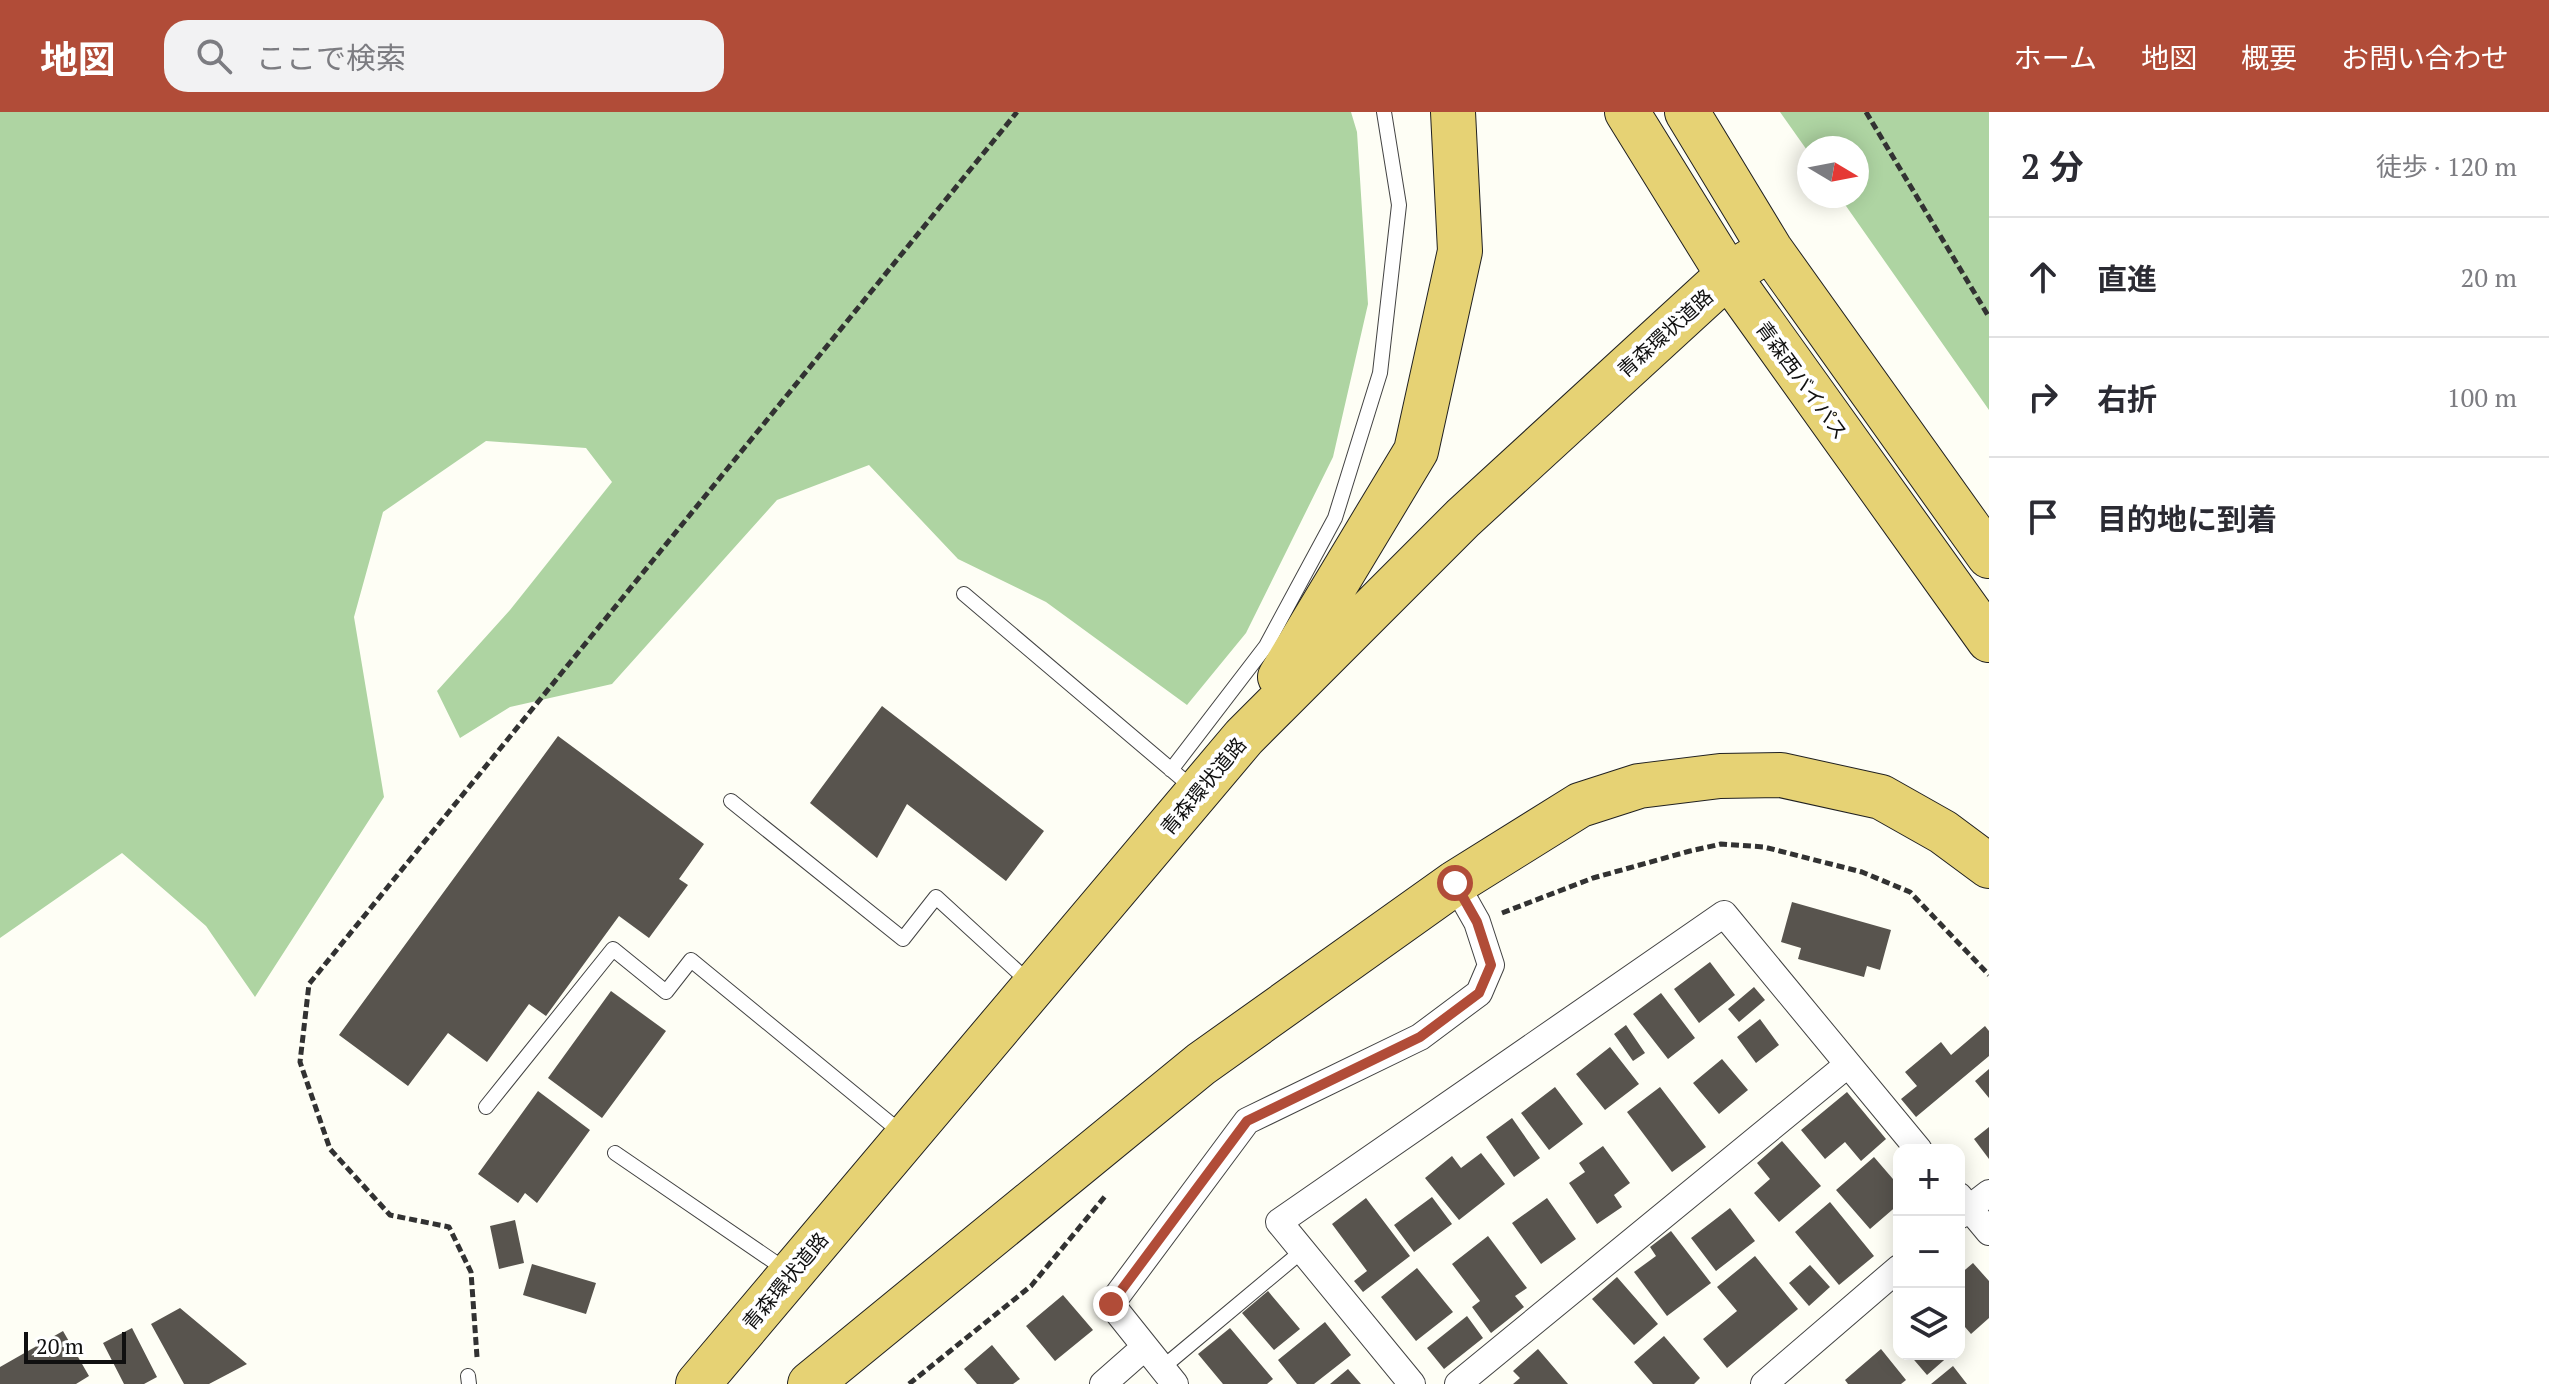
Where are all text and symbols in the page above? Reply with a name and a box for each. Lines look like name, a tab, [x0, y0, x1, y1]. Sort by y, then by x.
search box	[164, 20, 724, 92]
text: 地図	[40, 34, 116, 84]
icon: search	[192, 34, 236, 78]
text: ここで検索	[256, 38, 406, 78]
text: ホーム	[2014, 39, 2097, 76]
text: 地図	[2141, 39, 2197, 76]
text: 概要	[2241, 39, 2297, 76]
text: お問い合わせ	[2341, 39, 2509, 76]
north arrow	[1797, 136, 1869, 208]
text: 2 分	[2021, 144, 2083, 189]
text: 徒歩 · 120 m	[2376, 149, 2517, 183]
icon: ahead	[2021, 255, 2065, 299]
text: 直進	[2097, 259, 2157, 299]
text: 20 m	[2461, 260, 2517, 294]
street label: 青森環状道路	[1611, 283, 1719, 383]
street label: 青森西バイパス	[1750, 316, 1854, 444]
icon: right	[2021, 375, 2065, 419]
text: 右折	[2097, 379, 2157, 419]
text: 100 m	[2447, 380, 2517, 414]
icon: arrive	[2021, 495, 2065, 539]
text: 目的地に到着	[2097, 499, 2277, 539]
street label: 青森環状道路	[1154, 731, 1252, 841]
route start	[1437, 865, 1473, 901]
map controls	[1893, 1144, 1965, 1360]
button: +	[1893, 1144, 1965, 1216]
button: −	[1893, 1216, 1965, 1288]
street label: 青森環状道路	[736, 1226, 834, 1336]
route end	[1093, 1286, 1129, 1322]
button: layers	[1893, 1288, 1965, 1360]
scale bar	[24, 1328, 126, 1364]
text: 20 m	[36, 1331, 84, 1360]

